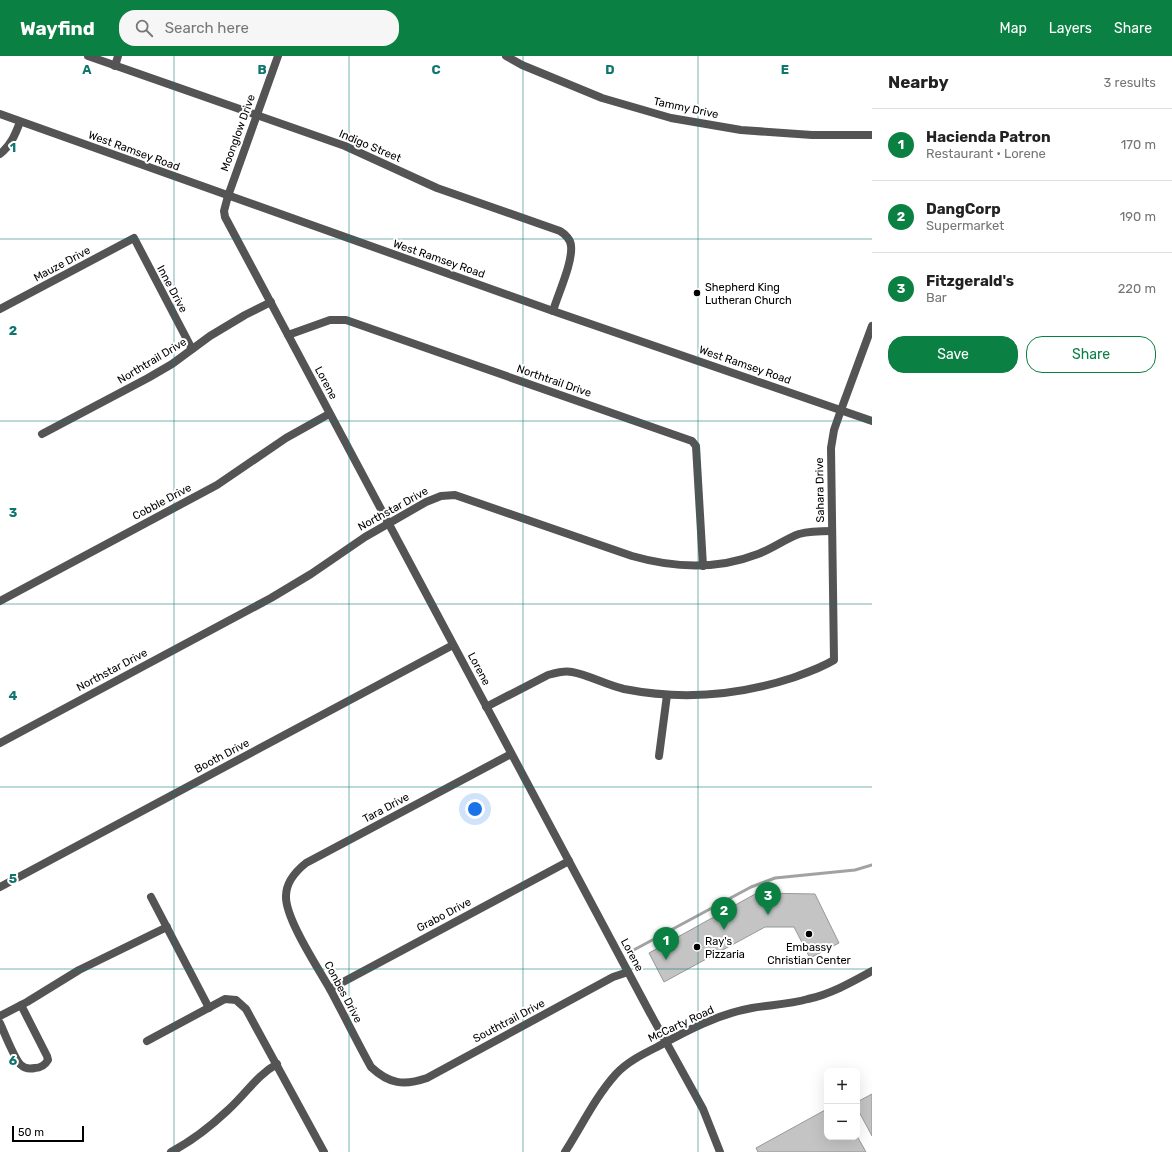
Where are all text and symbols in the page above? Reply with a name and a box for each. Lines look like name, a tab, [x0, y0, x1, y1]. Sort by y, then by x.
search box	[119, 10, 399, 46]
text: Wayfind	[20, 17, 95, 40]
icon: search	[133, 17, 155, 39]
text: Search here	[165, 19, 249, 37]
text: Map	[1000, 20, 1027, 37]
text: Layers	[1049, 20, 1092, 37]
text: Share	[1114, 20, 1152, 37]
text: A	[82, 62, 92, 77]
text: B	[257, 62, 267, 77]
text: C	[431, 62, 441, 77]
text: D	[605, 62, 615, 77]
text: E	[781, 62, 789, 77]
text: Nearby	[888, 72, 949, 92]
text: 3 results	[1104, 75, 1156, 90]
street label: Moonglow Drive	[218, 93, 258, 173]
street label: Tammy Drive	[652, 95, 720, 121]
street label: Indigo Street	[337, 127, 404, 165]
street label: West Ramsey Road	[86, 128, 182, 174]
text: Hacienda Patron	[926, 128, 1051, 146]
text: 1	[898, 137, 904, 152]
text: 170 m	[1121, 137, 1156, 152]
text: 1	[10, 140, 16, 155]
text: Restaurant · Lorene	[926, 146, 1046, 161]
text: DangCorp	[926, 200, 1001, 218]
text: 2	[897, 209, 905, 224]
text: 190 m	[1120, 209, 1156, 224]
text: Supermarket	[926, 218, 1004, 233]
street label: West Ramsey Road	[391, 237, 487, 281]
street label: Mauze Drive	[31, 244, 93, 284]
street label: Inne Drive	[154, 263, 190, 315]
text: Fitzgerald's	[926, 272, 1014, 290]
place label: Shepherd King Lutheran Church	[705, 281, 792, 307]
text: 3	[897, 281, 905, 296]
text: 220 m	[1118, 281, 1156, 296]
marker: Shepherd King Lutheran Church	[692, 288, 702, 298]
text: Bar	[926, 290, 947, 305]
text: 2	[9, 323, 17, 338]
street label: Northtrail Drive	[115, 335, 189, 387]
button: Save	[888, 336, 1018, 373]
button: Share	[1026, 336, 1156, 373]
street label: West Ramsey Road	[697, 343, 793, 387]
street label: Northtrail Drive	[515, 362, 593, 400]
street label: Lorene	[312, 364, 340, 402]
street label: Sahara Drive	[813, 457, 827, 523]
street label: Cobble Drive	[130, 481, 194, 523]
street label: Northstar Drive	[356, 484, 430, 534]
text: 3	[9, 505, 18, 520]
street label: Northstar Drive	[74, 646, 150, 694]
street label: Lorene	[465, 650, 493, 688]
text: 4	[9, 688, 18, 703]
street label: Booth Drive	[192, 736, 252, 776]
street label: Tara Drive	[361, 790, 411, 826]
your location	[465, 799, 485, 819]
text: 5	[9, 871, 17, 886]
pin: 3	[755, 882, 781, 915]
street label: Grabo Drive	[415, 895, 473, 935]
pin: 2	[711, 897, 737, 930]
pin: 1	[653, 927, 679, 960]
marker: Embassy Christian Center	[804, 929, 814, 939]
place label: Ray's Pizzaria	[705, 935, 745, 961]
street label: Lorene	[618, 936, 646, 974]
place label: Embassy Christian Center	[767, 941, 852, 967]
marker: Ray's Pizzaria	[692, 942, 702, 952]
street label: Conbes Drive	[321, 959, 365, 1025]
street label: Southtrail Drive	[471, 997, 547, 1045]
street label: McCarty Road	[646, 1003, 716, 1045]
text: 6	[9, 1053, 18, 1068]
map controls	[824, 1068, 860, 1140]
button: +	[824, 1068, 860, 1104]
button: −	[824, 1104, 860, 1140]
scale bar	[12, 1124, 84, 1143]
text: 50 m	[18, 1126, 44, 1139]

